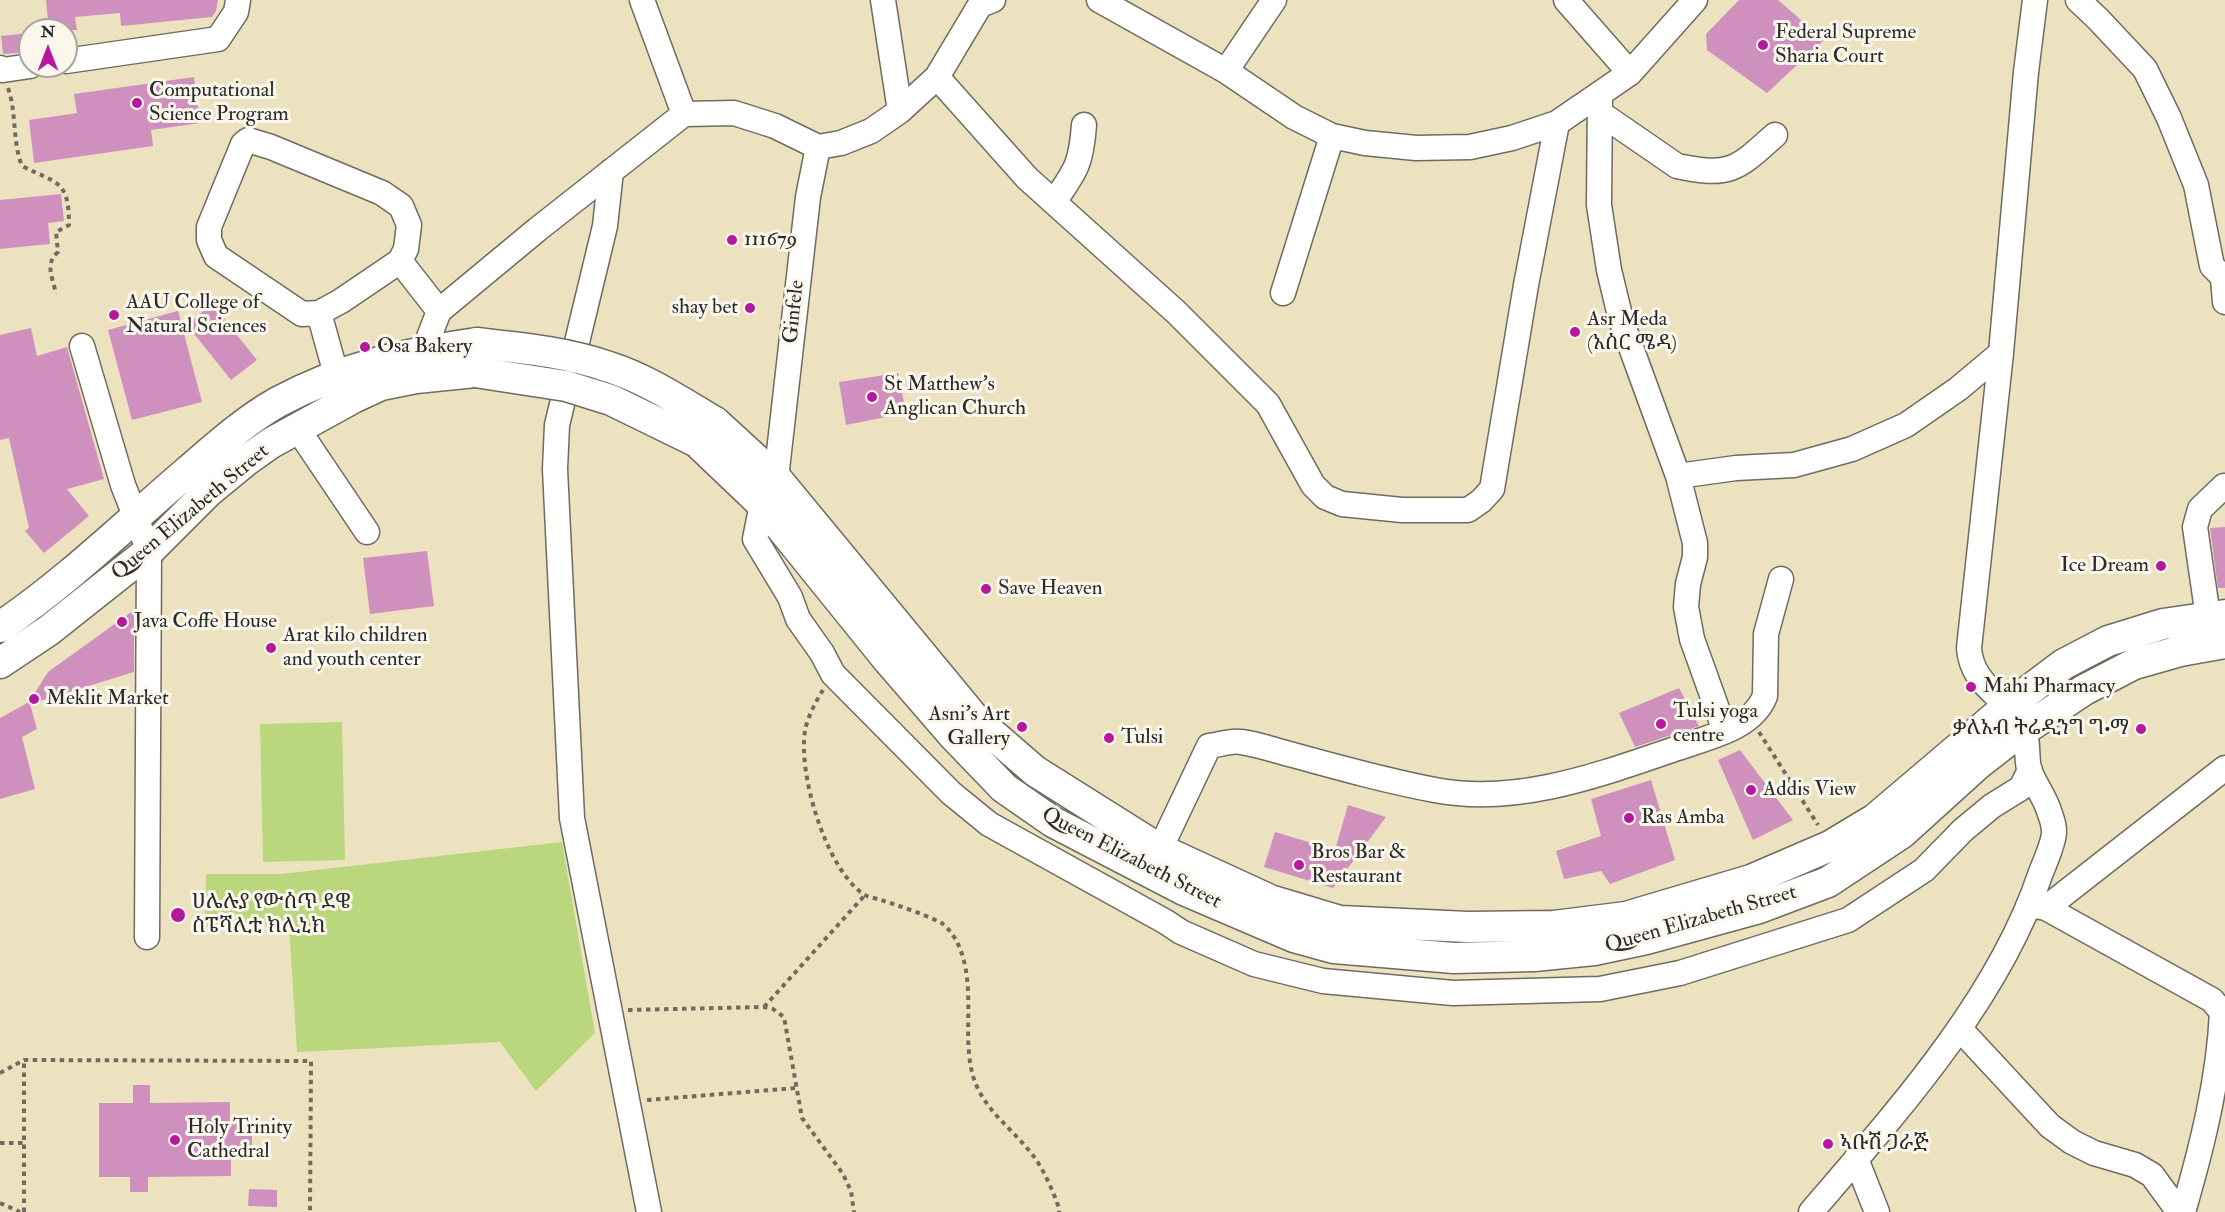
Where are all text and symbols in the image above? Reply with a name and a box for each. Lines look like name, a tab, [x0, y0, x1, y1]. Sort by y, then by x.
north arrow	[18, 18, 78, 78]
place label: Federal Supreme Sharia Court	[1775, 20, 1916, 70]
text: N	[41, 22, 55, 42]
marker: Federal Supreme Sharia Court	[1756, 38, 1770, 52]
place label: Computational Science Program	[149, 78, 289, 128]
marker: Computational Science Program	[130, 96, 144, 110]
place label: 111679	[744, 227, 797, 253]
marker: 111679	[725, 233, 739, 247]
street label: Ginfele	[779, 279, 811, 345]
place label: AAU College of Natural Sciences	[126, 290, 266, 340]
place label: shay bet	[672, 295, 738, 321]
marker: shay bet	[743, 301, 757, 315]
place label: Asr Meda (አስር ሜዳ)	[1587, 307, 1677, 357]
marker: AAU College of Natural Sciences	[107, 308, 121, 322]
marker: Asr Meda (አስር ሜዳ)	[1568, 325, 1582, 339]
place label: Osa Bakery	[377, 334, 472, 360]
marker: Osa Bakery	[358, 340, 372, 354]
place label: St Matthew’s Anglican Church	[884, 372, 1026, 422]
marker: St Matthew’s Anglican Church	[865, 390, 879, 404]
street label: Queen Elizabeth Street	[107, 440, 275, 586]
place label: Ice Dream	[2061, 553, 2149, 579]
marker: Ice Dream	[2154, 559, 2168, 573]
place label: Save Heaven	[998, 576, 1103, 602]
marker: Save Heaven	[979, 582, 993, 596]
place label: Java Coffe House	[134, 609, 277, 635]
marker: Java Coffe House	[115, 615, 129, 629]
place label: Arat kilo children and youth center	[283, 623, 428, 673]
marker: Arat kilo children and youth center	[264, 641, 278, 655]
place label: Mahi Pharmacy	[1983, 674, 2115, 700]
marker: Mahi Pharmacy	[1964, 680, 1978, 694]
place label: Meklit Market	[46, 686, 169, 712]
marker: Meklit Market	[27, 692, 41, 706]
place label: Tulsi yoga centre	[1673, 699, 1758, 749]
place label: Asni's Art Gallery	[928, 702, 1010, 752]
place label: ቃለአብ ትሬዲንግ ግ•ማ	[1953, 716, 2129, 742]
marker: Tulsi yoga centre	[1654, 717, 1668, 731]
marker: Asni's Art Gallery	[1015, 720, 1029, 734]
marker: ቃለአብ ትሬዲንግ ግ•ማ	[2134, 722, 2148, 736]
place label: Tulsi	[1121, 725, 1163, 751]
marker: Tulsi	[1102, 731, 1116, 745]
place label: Addis View	[1763, 777, 1856, 803]
marker: Addis View	[1744, 783, 1758, 797]
street label: Queen Elizabeth Street	[1037, 803, 1225, 915]
place label: Ras Amba	[1641, 805, 1725, 831]
marker: Ras Amba	[1622, 811, 1636, 825]
place label: Bros Bar & Restaurant	[1311, 840, 1406, 890]
marker: Bros Bar & Restaurant	[1292, 858, 1306, 872]
street label: Queen Elizabeth Street	[1602, 881, 1800, 959]
place label: ሀሌሉያ የውስጥ ደዌ ስፔሻሊቲ ክሊኒክ	[192, 890, 350, 940]
marker: ሀሌሉያ የውስጥ ደዌ ስፔሻሊቲ ክሊኒክ	[169, 906, 187, 924]
place label: Holy Trinity Cathedral	[187, 1115, 292, 1165]
place label: ኣቡሽ ጋራጅ	[1840, 1131, 1929, 1157]
marker: Holy Trinity Cathedral	[168, 1133, 182, 1147]
marker: ኣቡሽ ጋራጅ	[1821, 1137, 1835, 1151]

